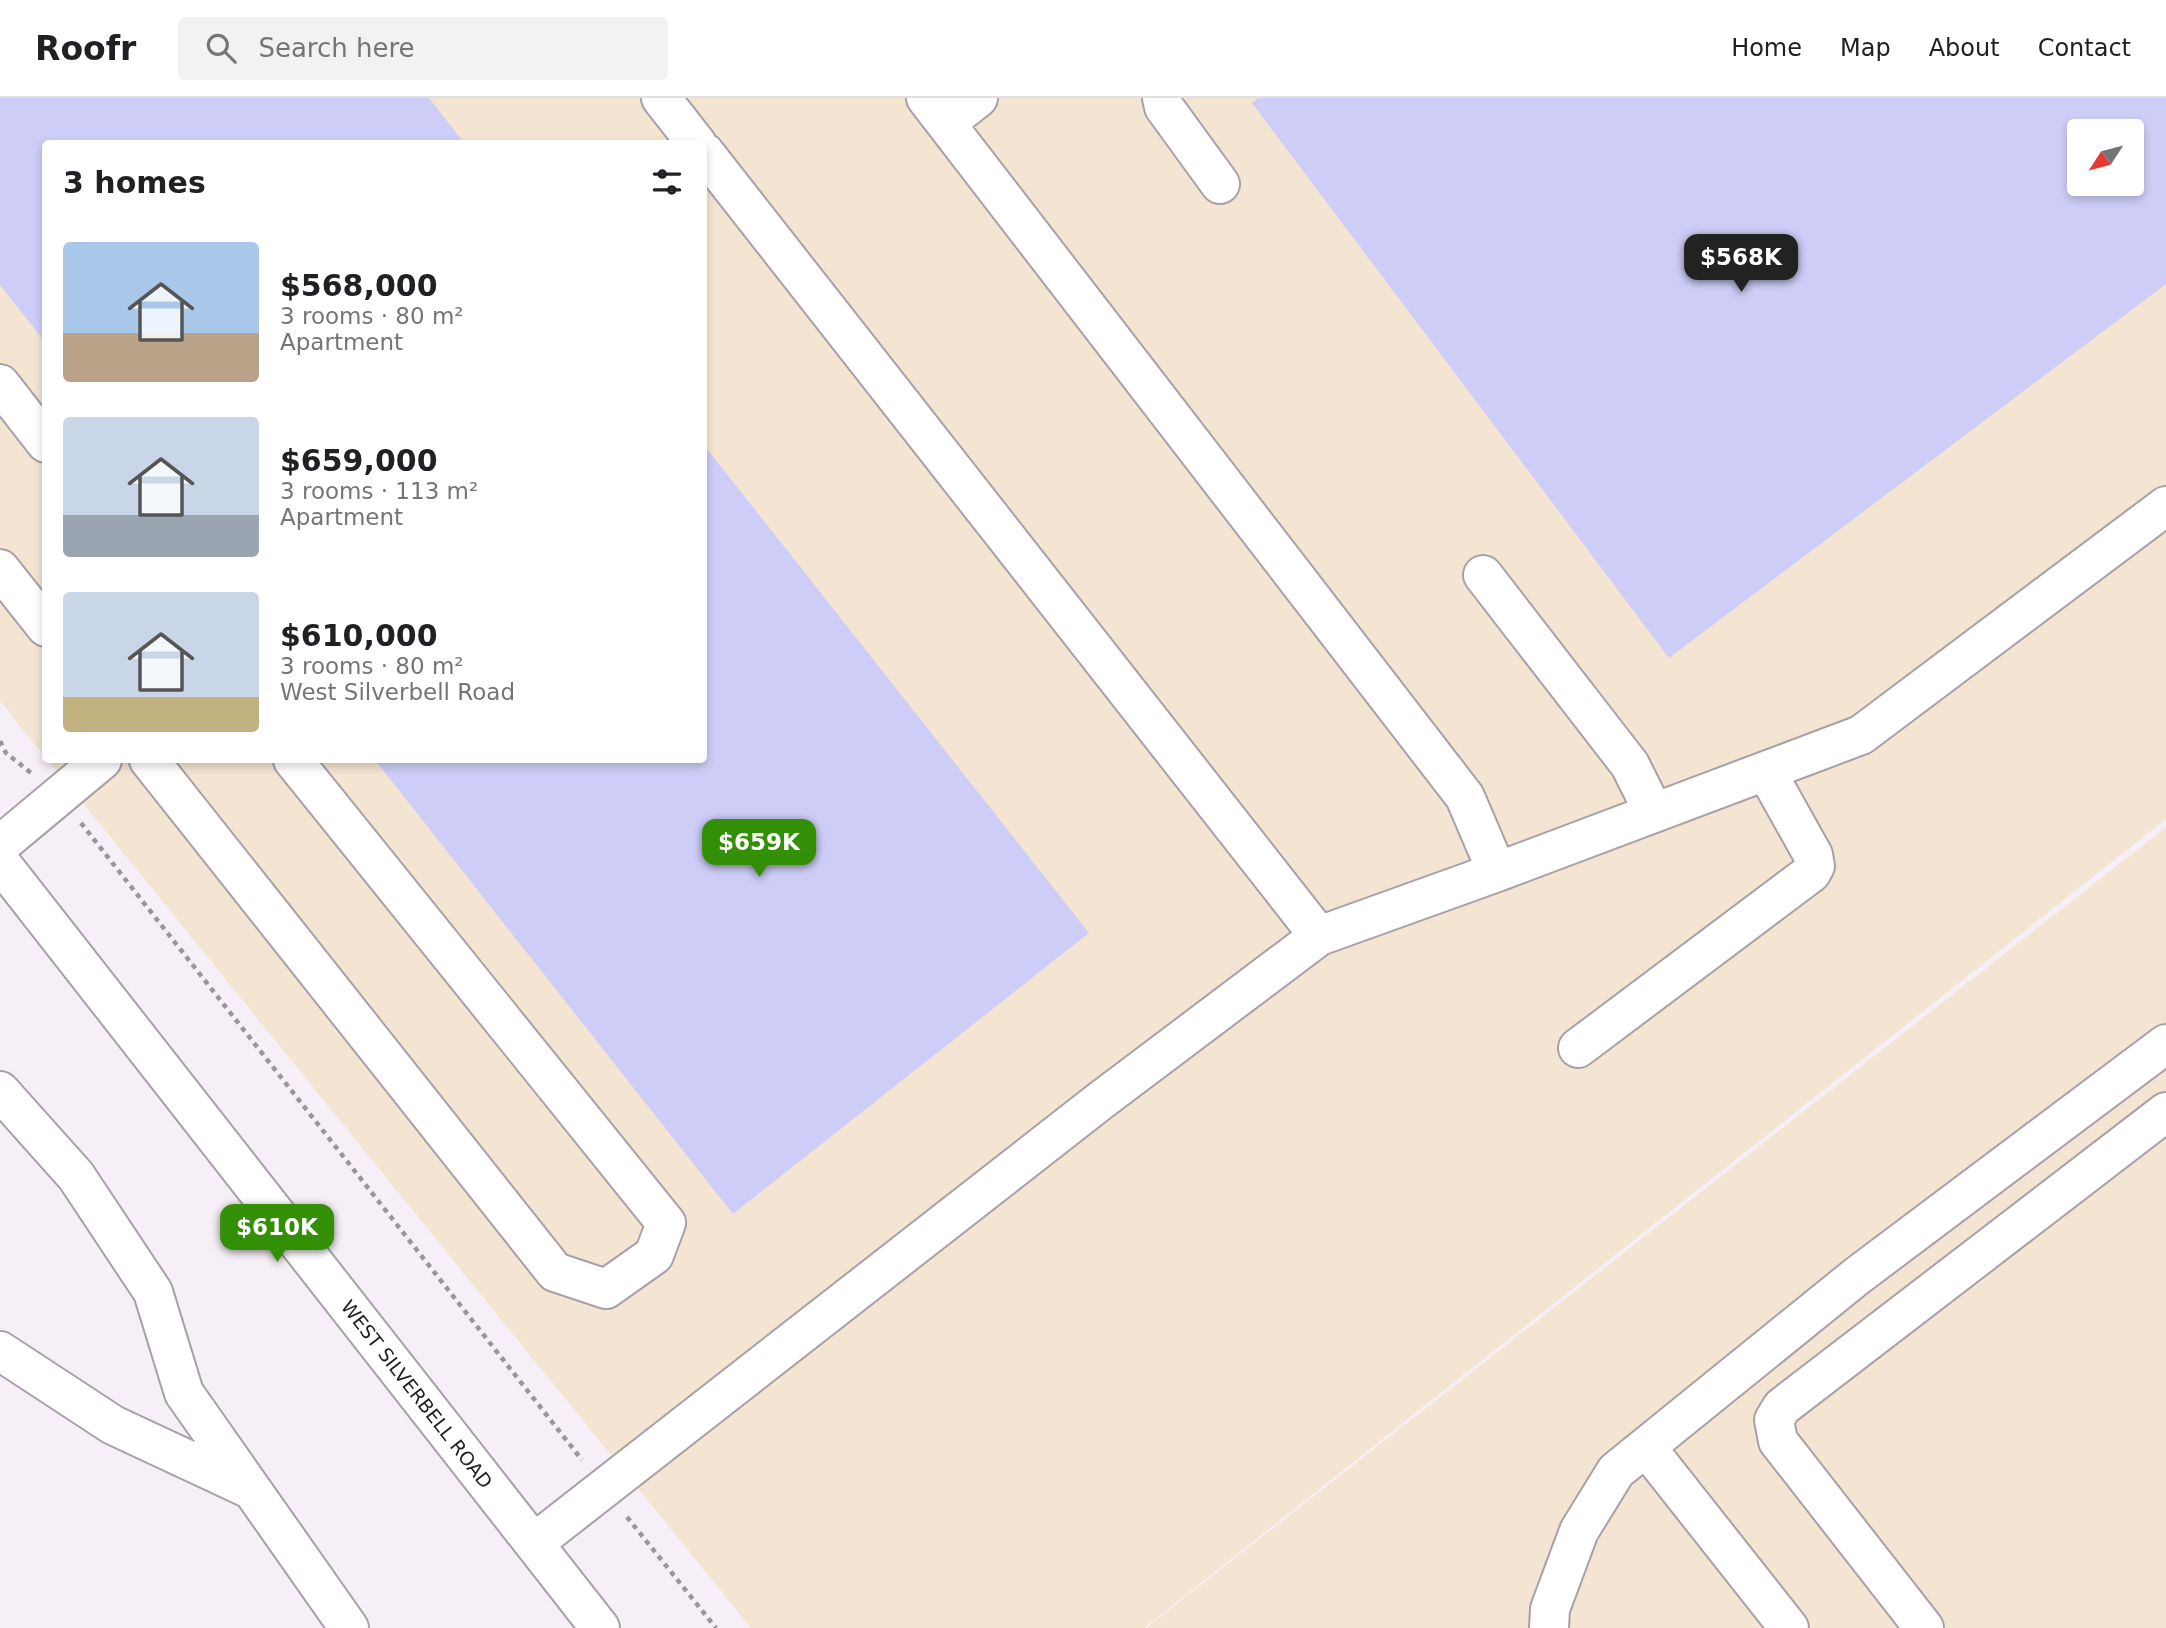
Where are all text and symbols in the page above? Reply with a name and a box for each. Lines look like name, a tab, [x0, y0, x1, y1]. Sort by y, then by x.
search box	[178, 17, 668, 80]
text: Roofr	[35, 29, 136, 68]
icon: search	[202, 29, 240, 67]
text: Search here	[258, 33, 415, 63]
text: Home	[1731, 34, 1802, 62]
text: Map	[1840, 34, 1891, 62]
text: About	[1929, 34, 2000, 62]
text: Contact	[2038, 34, 2131, 62]
north arrow	[2067, 119, 2144, 196]
map controls	[2067, 119, 2144, 196]
icon: filters	[648, 163, 686, 201]
text: 3 homes	[63, 165, 206, 200]
pin: $568K	[1692, 234, 1790, 294]
text: $568K	[1700, 244, 1782, 270]
text: $568,000	[280, 268, 438, 303]
icon: home	[119, 270, 203, 354]
text: 3 rooms · 80 m²	[280, 303, 464, 329]
text: Apartment	[280, 329, 403, 355]
text: $659,000	[280, 443, 438, 478]
icon: home	[119, 445, 203, 529]
text: 3 rooms · 113 m²	[280, 478, 478, 504]
text: Apartment	[280, 504, 403, 530]
text: $610,000	[280, 618, 438, 653]
icon: home	[119, 620, 203, 704]
text: 3 rooms · 80 m²	[280, 653, 464, 679]
text: West Silverbell Road	[280, 679, 515, 705]
pin: $659K	[710, 820, 808, 879]
text: $659K	[718, 829, 800, 855]
pin: $610K	[228, 1204, 326, 1264]
text: $610K	[236, 1214, 318, 1240]
street label: WEST SILVERBELL ROAD	[337, 1296, 497, 1492]

